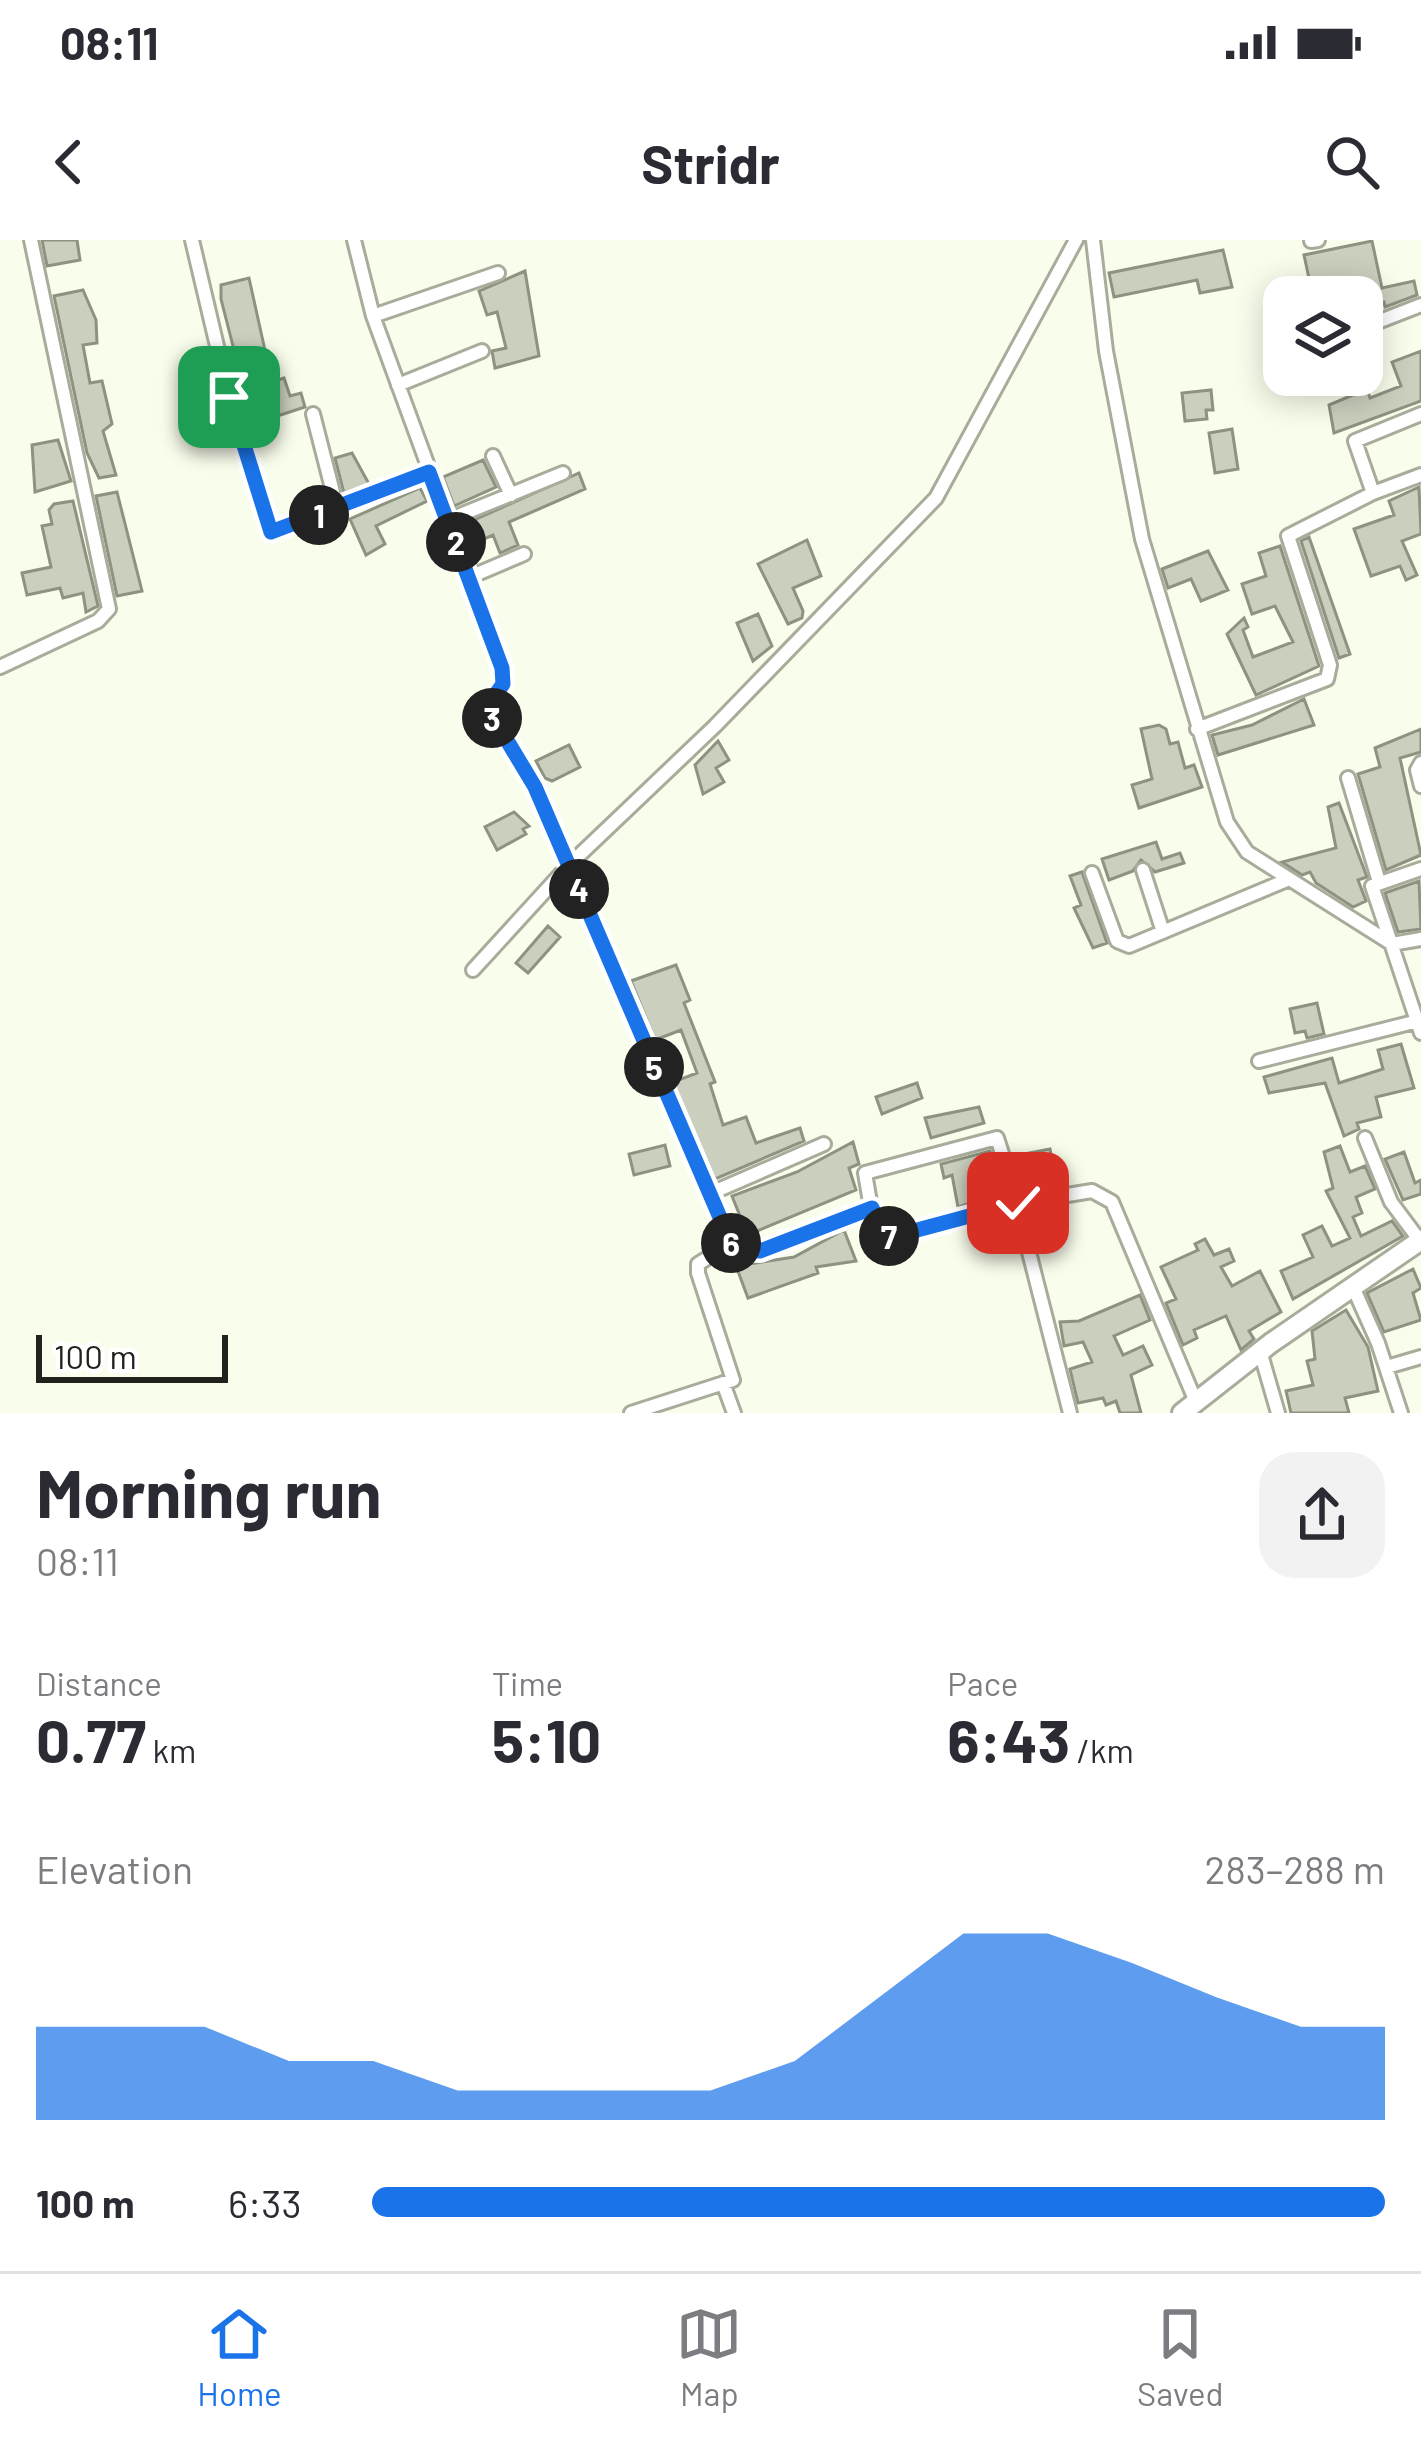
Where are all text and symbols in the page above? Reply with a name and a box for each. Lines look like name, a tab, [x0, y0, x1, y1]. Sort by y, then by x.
text: 08:11	[60, 15, 159, 69]
icon: back	[36, 129, 102, 195]
icon: search	[1319, 129, 1385, 195]
text: Stridr	[641, 130, 780, 195]
map controls	[1263, 276, 1383, 396]
button: layers	[1263, 276, 1383, 396]
pin	[178, 346, 280, 448]
icon: arrive	[196, 364, 262, 430]
pin: 1	[289, 485, 349, 545]
text: 1	[313, 495, 325, 535]
pin: 2	[426, 512, 486, 572]
text: 2	[447, 522, 465, 562]
pin: 3	[462, 688, 522, 748]
text: 3	[483, 698, 501, 738]
pin: 4	[549, 859, 609, 919]
text: 4	[569, 869, 589, 909]
pin: 5	[624, 1037, 684, 1097]
text: 5	[645, 1047, 663, 1087]
pin	[967, 1152, 1069, 1254]
icon: check	[985, 1170, 1051, 1236]
pin: 7	[859, 1206, 919, 1266]
pin: 6	[701, 1213, 761, 1273]
text: 7	[881, 1216, 897, 1256]
text: 6	[722, 1223, 740, 1263]
scale bar	[36, 1329, 228, 1382]
text: 100 m	[54, 1336, 137, 1376]
text: Morning run	[36, 1452, 382, 1531]
button: share	[1259, 1452, 1385, 1578]
text: 08:11	[36, 1537, 119, 1584]
text: Distance	[36, 1663, 162, 1703]
text: Time	[492, 1663, 563, 1703]
text: Pace	[947, 1663, 1018, 1703]
text: 0.77	[36, 1703, 146, 1775]
text: 5:10	[492, 1703, 601, 1775]
text: 6:43	[947, 1703, 1070, 1775]
text: km	[146, 1730, 196, 1770]
text: /km	[1070, 1730, 1134, 1770]
text: Elevation	[36, 1845, 193, 1892]
text: 283–288 m	[1205, 1845, 1385, 1892]
text: 100 m	[36, 2179, 135, 2226]
text: 6:33	[228, 2179, 301, 2226]
tab: Home	[197, 2301, 282, 2413]
tab: Map	[676, 2301, 742, 2413]
tab: Saved	[1137, 2301, 1224, 2413]

